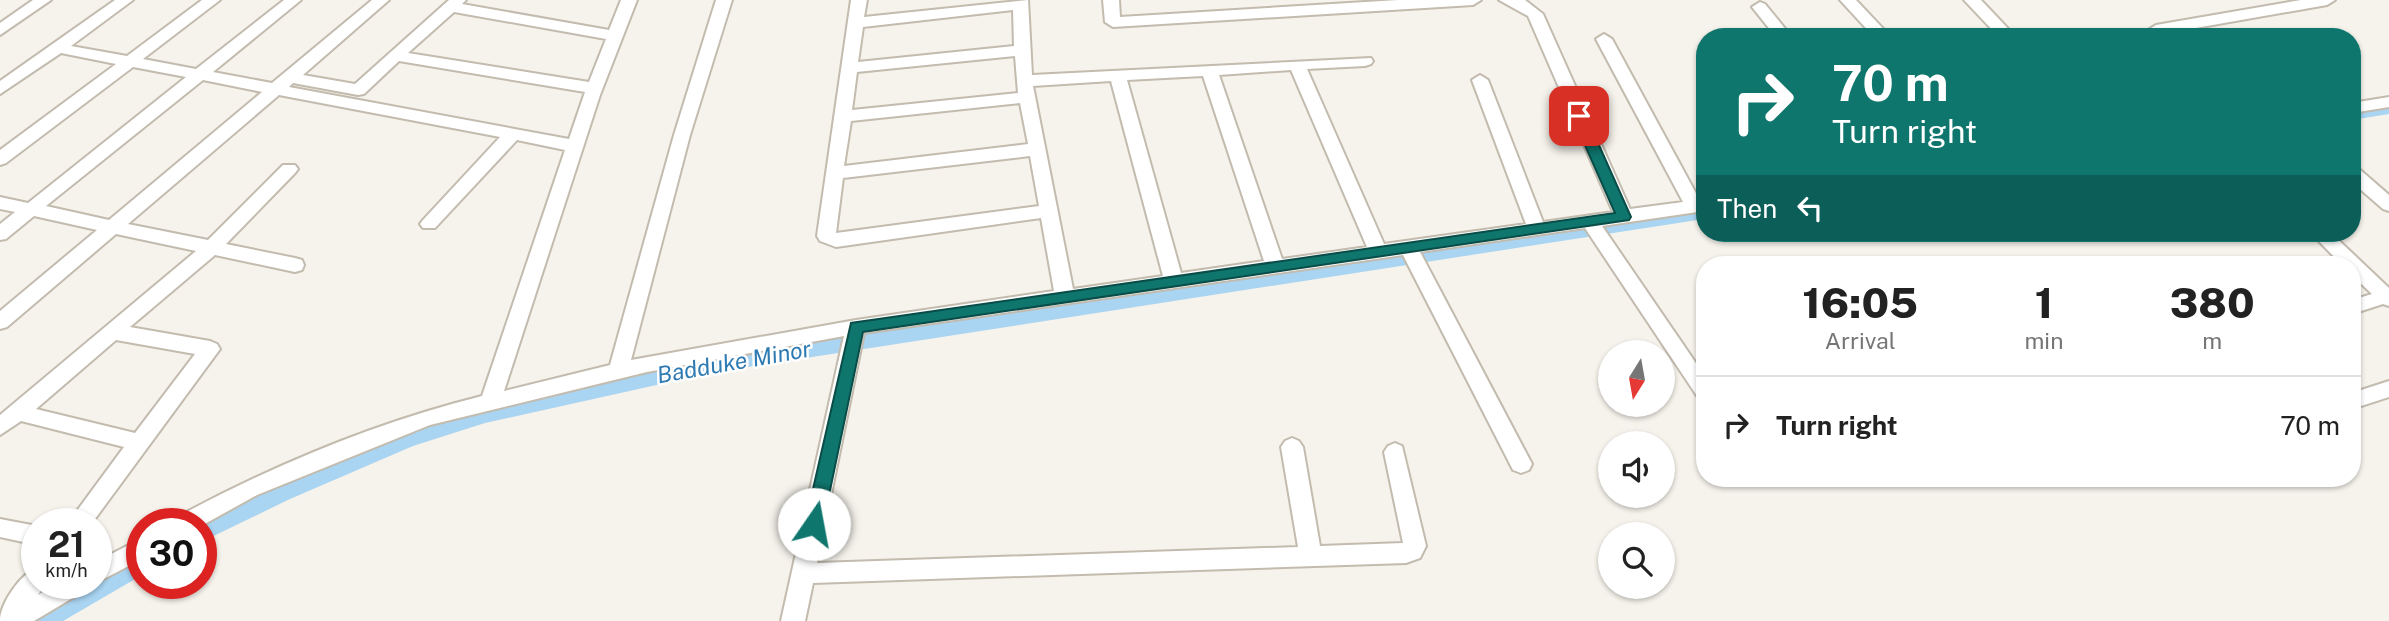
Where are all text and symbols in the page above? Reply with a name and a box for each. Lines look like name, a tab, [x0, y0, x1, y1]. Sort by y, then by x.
text: 70 m	[1832, 54, 1949, 112]
icon: right	[1717, 56, 1808, 147]
pin	[1549, 86, 1609, 146]
icon: arrive	[1560, 97, 1598, 135]
text: Turn right	[1832, 113, 1977, 150]
icon: left	[1791, 189, 1829, 227]
text: Then	[1717, 193, 1777, 224]
text: 16:05	[1802, 278, 1918, 327]
text: 1	[2035, 278, 2053, 327]
text: 380	[2170, 278, 2255, 327]
text: Arrival	[1825, 327, 1896, 354]
text: min	[2024, 327, 2063, 354]
text: m	[2202, 327, 2222, 354]
water label: Badduke Minor	[655, 335, 813, 388]
north arrow	[1598, 340, 1675, 416]
map controls	[1598, 340, 1675, 599]
icon: right	[1717, 406, 1755, 444]
text: Turn right	[1776, 410, 1898, 441]
text: 70 m	[2280, 410, 2340, 441]
button: sound	[1598, 431, 1675, 508]
position arrow	[777, 487, 851, 561]
speed limit sign: 30	[126, 508, 217, 599]
button: search	[1598, 522, 1675, 599]
text: 21	[48, 524, 85, 565]
text: km/h	[45, 560, 88, 581]

